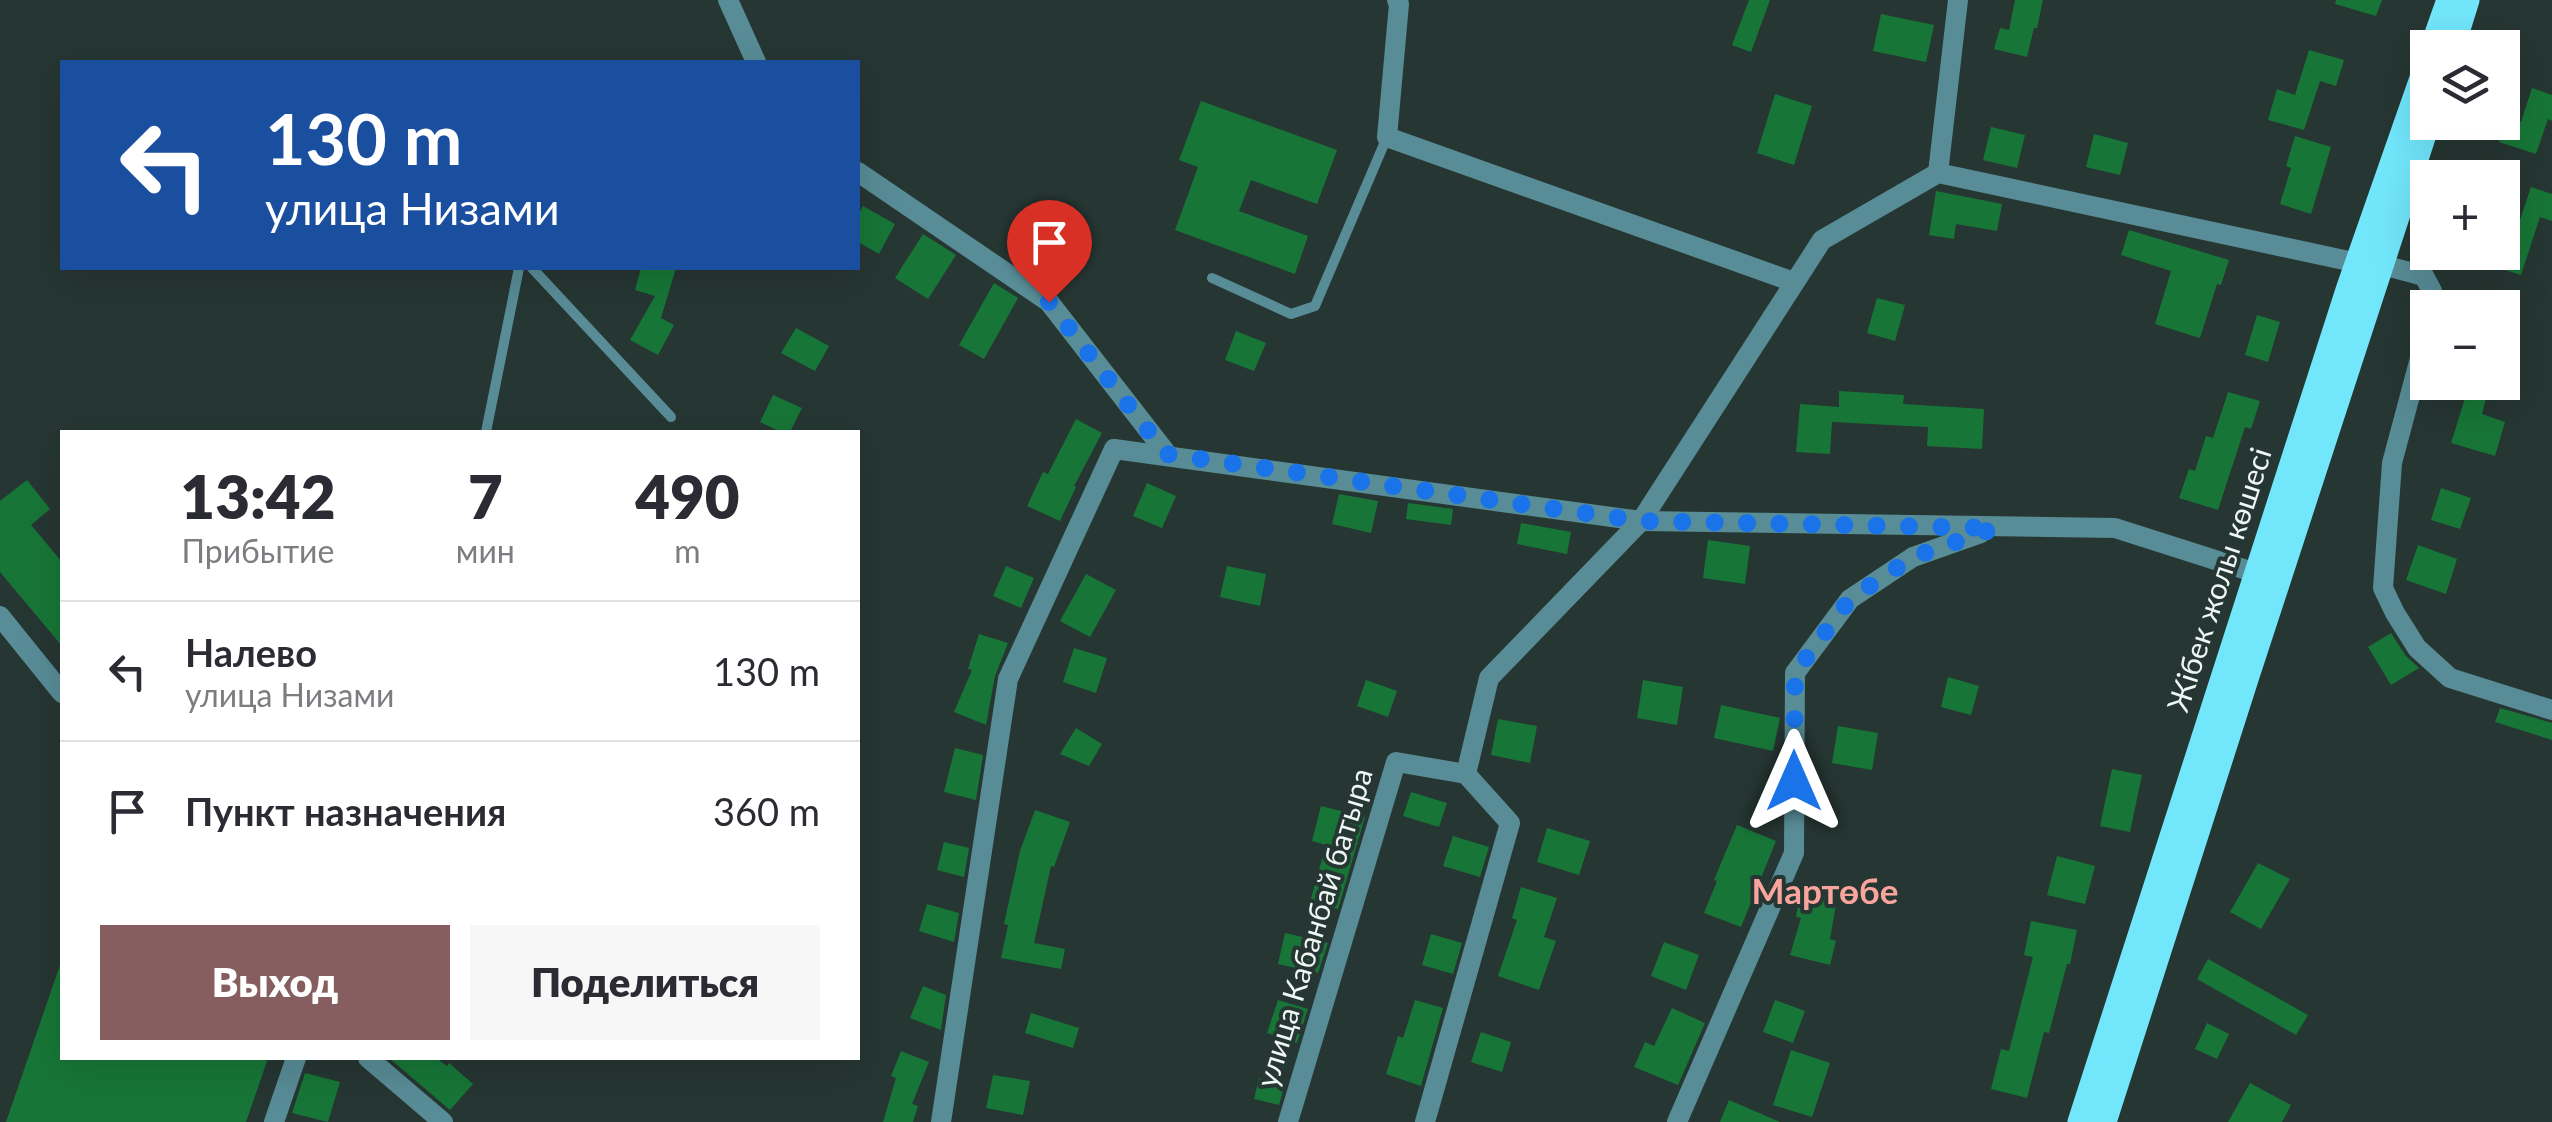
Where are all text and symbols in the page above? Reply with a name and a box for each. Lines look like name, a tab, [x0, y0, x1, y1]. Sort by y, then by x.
map controls	[2410, 30, 2520, 400]
button: layers	[2410, 30, 2520, 140]
text: 130 m	[265, 96, 462, 180]
icon: left	[100, 100, 230, 230]
button: +	[2410, 160, 2520, 270]
text: улица Низами	[265, 181, 560, 235]
pin	[1007, 200, 1092, 303]
icon: arrive	[1022, 215, 1077, 270]
button: −	[2410, 290, 2520, 400]
street label: Жібек жолы көшесі	[2158, 443, 2278, 716]
text: 13:42	[180, 460, 335, 532]
text: 7	[468, 460, 503, 532]
text: 490	[635, 460, 740, 532]
text: Прибытие	[181, 531, 334, 570]
text: мин	[456, 531, 515, 570]
text: m	[674, 531, 701, 570]
text: Налево	[185, 629, 317, 675]
icon: left	[100, 644, 155, 699]
text: 130 m	[713, 648, 820, 694]
text: улица Низами	[185, 675, 394, 714]
position arrow	[1742, 729, 1846, 833]
street label: улица Кабанбай батыра	[1247, 764, 1379, 1091]
icon: arrive	[100, 784, 155, 839]
text: Пункт назначения	[185, 788, 506, 834]
text: 360 m	[713, 788, 820, 834]
district label: Мартөбе	[1752, 869, 1898, 911]
button: Выход	[100, 925, 450, 1040]
button: Поделиться	[470, 925, 820, 1040]

